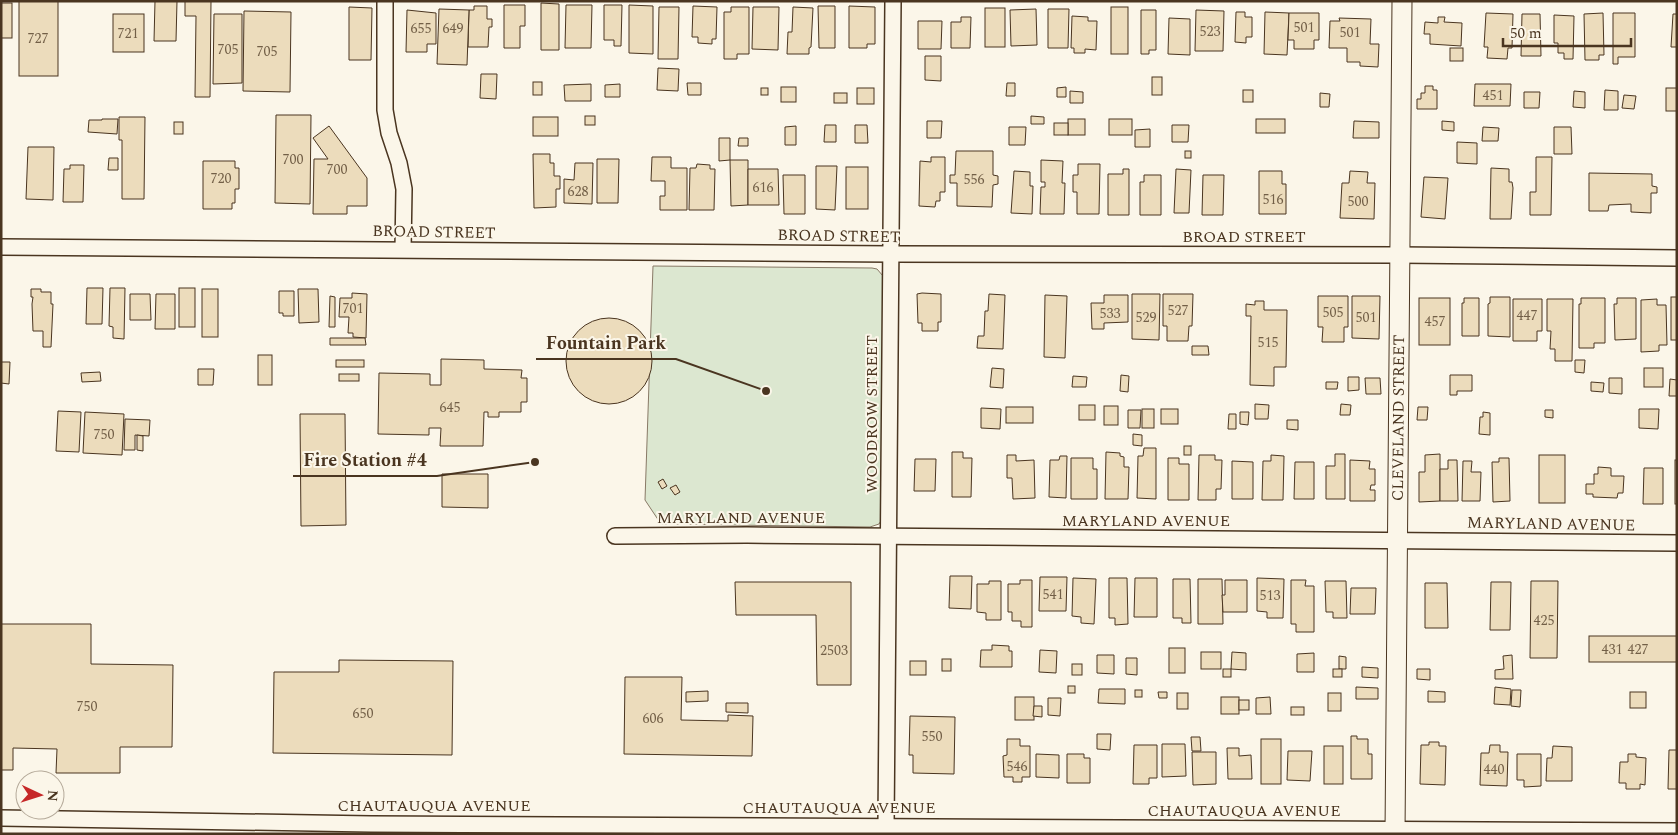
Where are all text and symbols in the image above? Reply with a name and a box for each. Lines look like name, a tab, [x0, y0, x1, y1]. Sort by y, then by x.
scale bar	[1503, 15, 1630, 47]
house number: 501	[1294, 17, 1315, 38]
house number: 655	[411, 18, 432, 39]
house number: 649	[443, 18, 464, 39]
house number: 523	[1200, 21, 1221, 42]
house number: 501	[1340, 22, 1361, 43]
text: 50 m	[1510, 22, 1542, 45]
house number: 721	[118, 23, 139, 44]
house number: 727	[28, 28, 49, 49]
house number: 705	[218, 39, 239, 60]
house number: 705	[257, 41, 278, 62]
house number: 451	[1483, 85, 1504, 106]
house number: 700	[283, 149, 304, 170]
house number: 700	[327, 159, 348, 180]
house number: 720	[211, 168, 232, 189]
house number: 556	[964, 169, 985, 190]
house number: 616	[753, 177, 774, 198]
house number: 628	[568, 181, 589, 202]
house number: 516	[1263, 189, 1284, 210]
house number: 500	[1348, 191, 1369, 212]
street label: BROAD STREET	[372, 219, 496, 245]
street label: BROAD STREET	[777, 223, 901, 249]
street label: BROAD STREET	[1182, 225, 1306, 249]
house number: 701	[343, 298, 364, 319]
house number: 527	[1168, 300, 1189, 321]
house number: 505	[1323, 302, 1344, 323]
house number: 533	[1100, 303, 1121, 324]
house number: 447	[1517, 305, 1538, 326]
house number: 529	[1136, 307, 1157, 328]
house number: 501	[1356, 307, 1377, 328]
house number: 457	[1425, 311, 1446, 332]
callout: Fountain Park	[536, 326, 676, 359]
text: Fountain Park	[546, 330, 666, 357]
house number: 515	[1258, 332, 1279, 353]
street label: CLEVELAND STREET	[1386, 334, 1411, 501]
street label: WOODROW STREET	[860, 335, 884, 493]
house number: 645	[440, 397, 461, 418]
house number: 750	[94, 424, 115, 445]
callout: Fire Station #4	[293, 443, 437, 476]
text: Fire Station #4	[303, 447, 427, 474]
street label: MARYLAND AVENUE	[657, 506, 825, 530]
street label: MARYLAND AVENUE	[1062, 509, 1230, 533]
street label: MARYLAND AVENUE	[1467, 511, 1635, 537]
house number: 541	[1043, 584, 1064, 605]
house number: 513	[1260, 585, 1281, 606]
house number: 425	[1534, 610, 1555, 631]
house number: 431	[1602, 639, 1623, 660]
house number: 427	[1628, 639, 1649, 660]
house number: 2503	[820, 640, 848, 661]
house number: 750	[77, 696, 98, 717]
house number: 650	[353, 703, 374, 724]
house number: 606	[643, 708, 664, 729]
house number: 550	[922, 726, 943, 747]
house number: 546	[1007, 756, 1028, 777]
house number: 440	[1484, 759, 1505, 780]
north arrow	[15, 770, 65, 820]
text: N	[42, 789, 63, 802]
street label: CHAUTAUQUA AVENUE	[337, 794, 531, 818]
street label: CHAUTAUQUA AVENUE	[742, 796, 936, 820]
street label: CHAUTAUQUA AVENUE	[1147, 799, 1341, 823]

